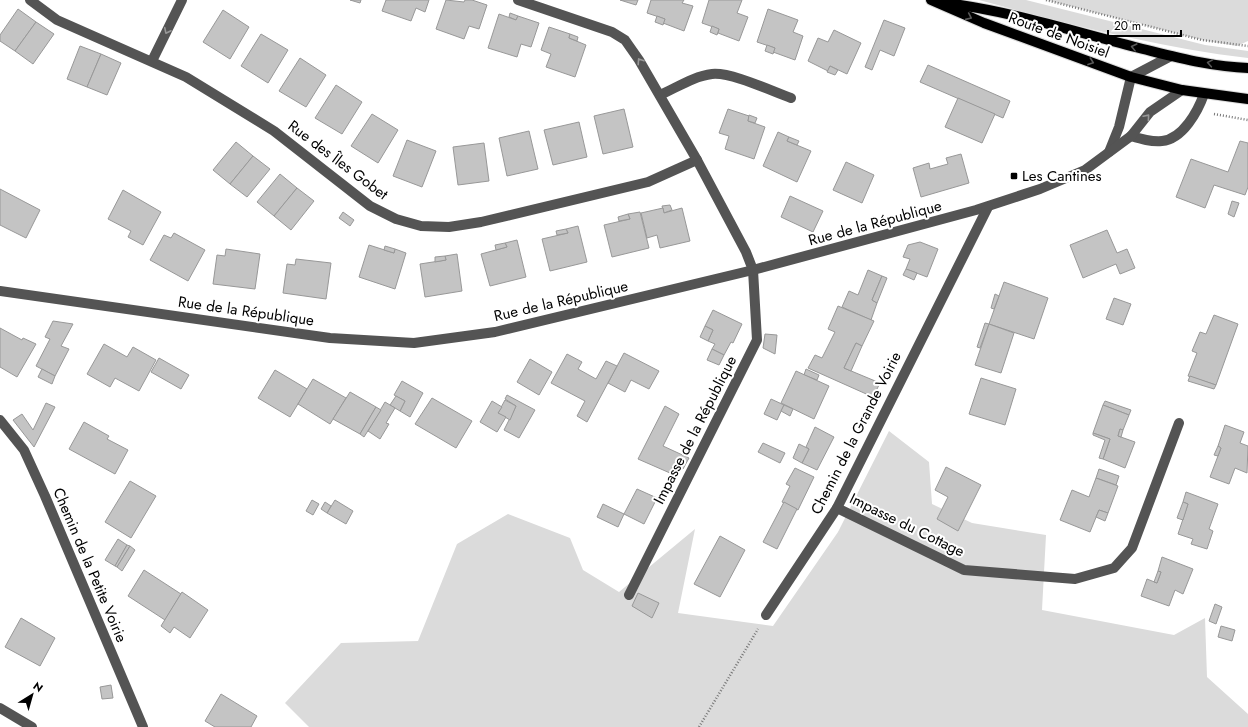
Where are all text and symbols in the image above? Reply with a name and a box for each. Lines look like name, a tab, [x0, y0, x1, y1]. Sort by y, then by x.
street label: Route de Noisiel	[1005, 7, 1113, 63]
one-way arrow	[965, 12, 973, 20]
scale bar	[1108, 12, 1181, 38]
text: 20 m	[1114, 17, 1141, 35]
one-way arrow	[164, 26, 172, 34]
one-way arrow	[1130, 43, 1137, 51]
one-way arrow	[637, 58, 645, 65]
one-way arrow	[1088, 58, 1095, 66]
one-way arrow	[1206, 60, 1213, 68]
one-way arrow	[1142, 114, 1149, 121]
street label: Rue des Îles Gobet	[283, 115, 393, 205]
place label: Les Cantines	[1022, 165, 1102, 187]
marker: Les Cantines	[1009, 171, 1019, 181]
street label: Rue de la République	[806, 195, 944, 251]
street label: Rue de la République	[492, 275, 631, 327]
street label: Rue de la République	[177, 291, 316, 331]
street label: Chemin de la Grande Voirie	[805, 348, 907, 518]
street label: Impasse de la République	[648, 352, 742, 508]
street label: Chemin de la Petite Voirie	[47, 484, 133, 646]
street label: Impasse du Cottage	[846, 488, 968, 563]
north arrow	[12, 675, 52, 715]
text: N	[30, 678, 46, 696]

